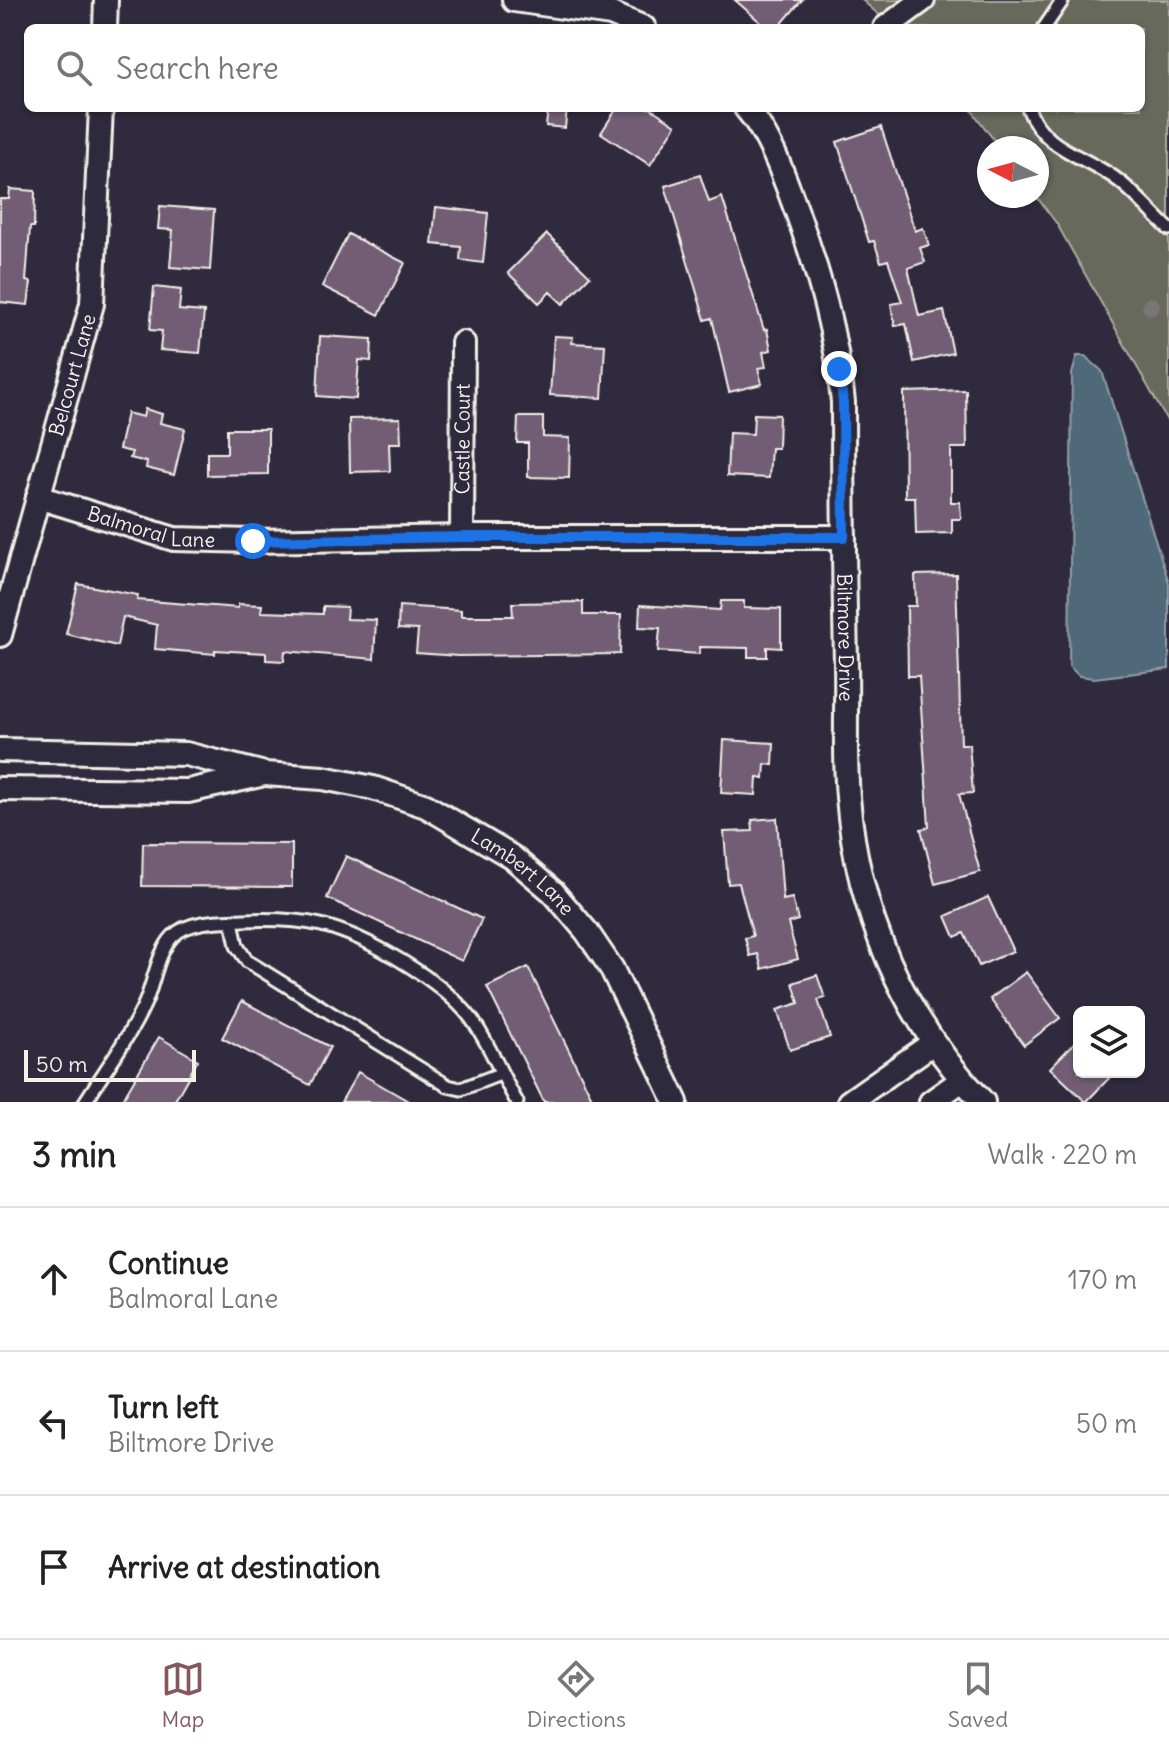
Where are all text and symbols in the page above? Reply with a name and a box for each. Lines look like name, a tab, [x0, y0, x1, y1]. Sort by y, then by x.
search box	[24, 24, 1145, 112]
icon: search	[52, 46, 96, 90]
text: Search here	[116, 49, 279, 87]
north arrow	[977, 136, 1049, 208]
street label: Belcourt Lane	[43, 311, 101, 439]
route end	[821, 351, 857, 387]
street label: Castle Court	[449, 383, 475, 495]
street label: Balmoral Lane	[85, 500, 215, 552]
route start	[235, 523, 271, 559]
street label: Biltmore Drive	[832, 573, 859, 702]
street label: Lambert Lane	[467, 823, 580, 920]
map controls	[1073, 1006, 1145, 1078]
button: layers	[1073, 1006, 1145, 1078]
scale bar	[24, 1046, 196, 1082]
text: 50 m	[36, 1050, 88, 1078]
text: 3 min	[32, 1133, 117, 1176]
text: Walk · 220 m	[988, 1138, 1137, 1171]
text: Continue	[108, 1244, 229, 1282]
icon: ahead	[32, 1257, 76, 1301]
text: 170 m	[1068, 1263, 1137, 1296]
text: Balmoral Lane	[108, 1282, 278, 1315]
text: Turn left	[108, 1388, 219, 1426]
icon: left	[32, 1401, 76, 1445]
text: 50 m	[1076, 1407, 1137, 1440]
text: Biltmore Drive	[108, 1426, 274, 1459]
icon: arrive	[32, 1545, 76, 1589]
text: Arrive at destination	[108, 1548, 380, 1586]
tab: Map	[161, 1657, 205, 1733]
tab: Directions	[527, 1657, 626, 1733]
tab: Saved	[948, 1657, 1008, 1733]

